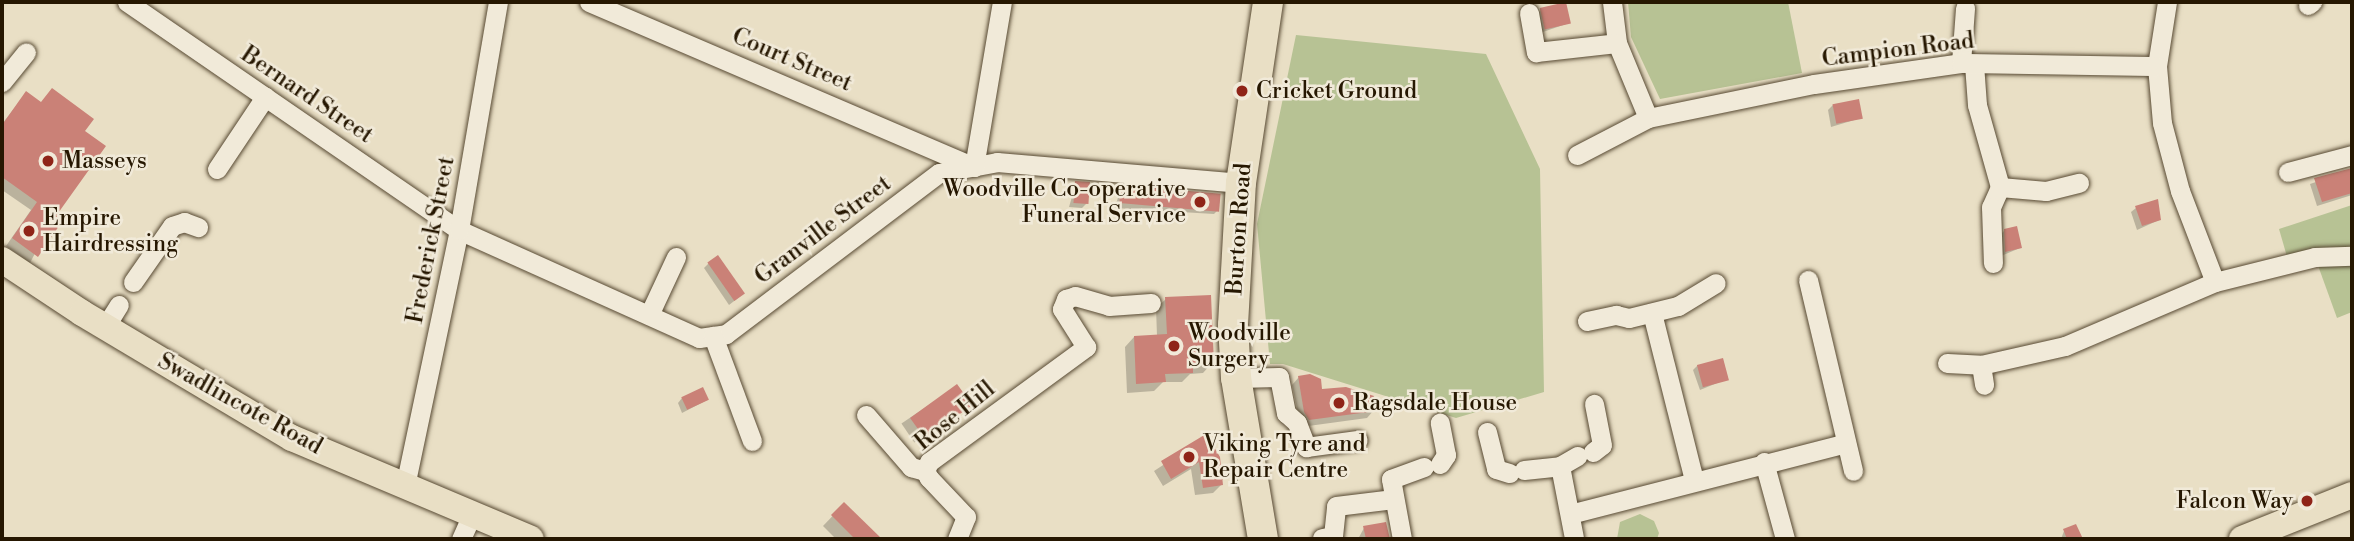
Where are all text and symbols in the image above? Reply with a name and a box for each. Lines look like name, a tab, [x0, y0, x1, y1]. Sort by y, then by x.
street label: Court Street	[728, 22, 856, 98]
street label: Campion Road	[1820, 27, 1976, 73]
street label: Bernard Street	[236, 41, 378, 149]
place label: Cricket Ground	[1256, 77, 1417, 105]
marker: Cricket Ground	[1234, 83, 1250, 99]
place label: Masseys	[62, 147, 147, 175]
marker: Masseys	[40, 153, 56, 169]
street label: Frederick Street	[401, 154, 461, 326]
street label: Burton Road	[1221, 162, 1257, 296]
street label: Granville Street	[749, 170, 897, 290]
place label: Woodville Co-operative Funeral Service	[943, 175, 1186, 229]
marker: Woodville Co-operative Funeral Service	[1192, 194, 1208, 210]
place label: Empire Hairdressing	[43, 204, 178, 258]
marker: Empire Hairdressing	[21, 223, 37, 239]
place label: Woodville Surgery	[1188, 319, 1291, 373]
marker: Woodville Surgery	[1166, 338, 1182, 354]
street label: Swadlincote Road	[153, 347, 327, 461]
street label: Rose Hill	[910, 375, 1000, 457]
place label: Ragsdale House	[1353, 389, 1517, 417]
marker: Ragsdale House	[1331, 395, 1347, 411]
place label: Viking Tyre and Repair Centre	[1203, 430, 1366, 484]
marker: Viking Tyre and Repair Centre	[1181, 449, 1197, 465]
place label: Falcon Way	[2176, 487, 2293, 515]
marker: Falcon Way	[2299, 493, 2315, 509]

